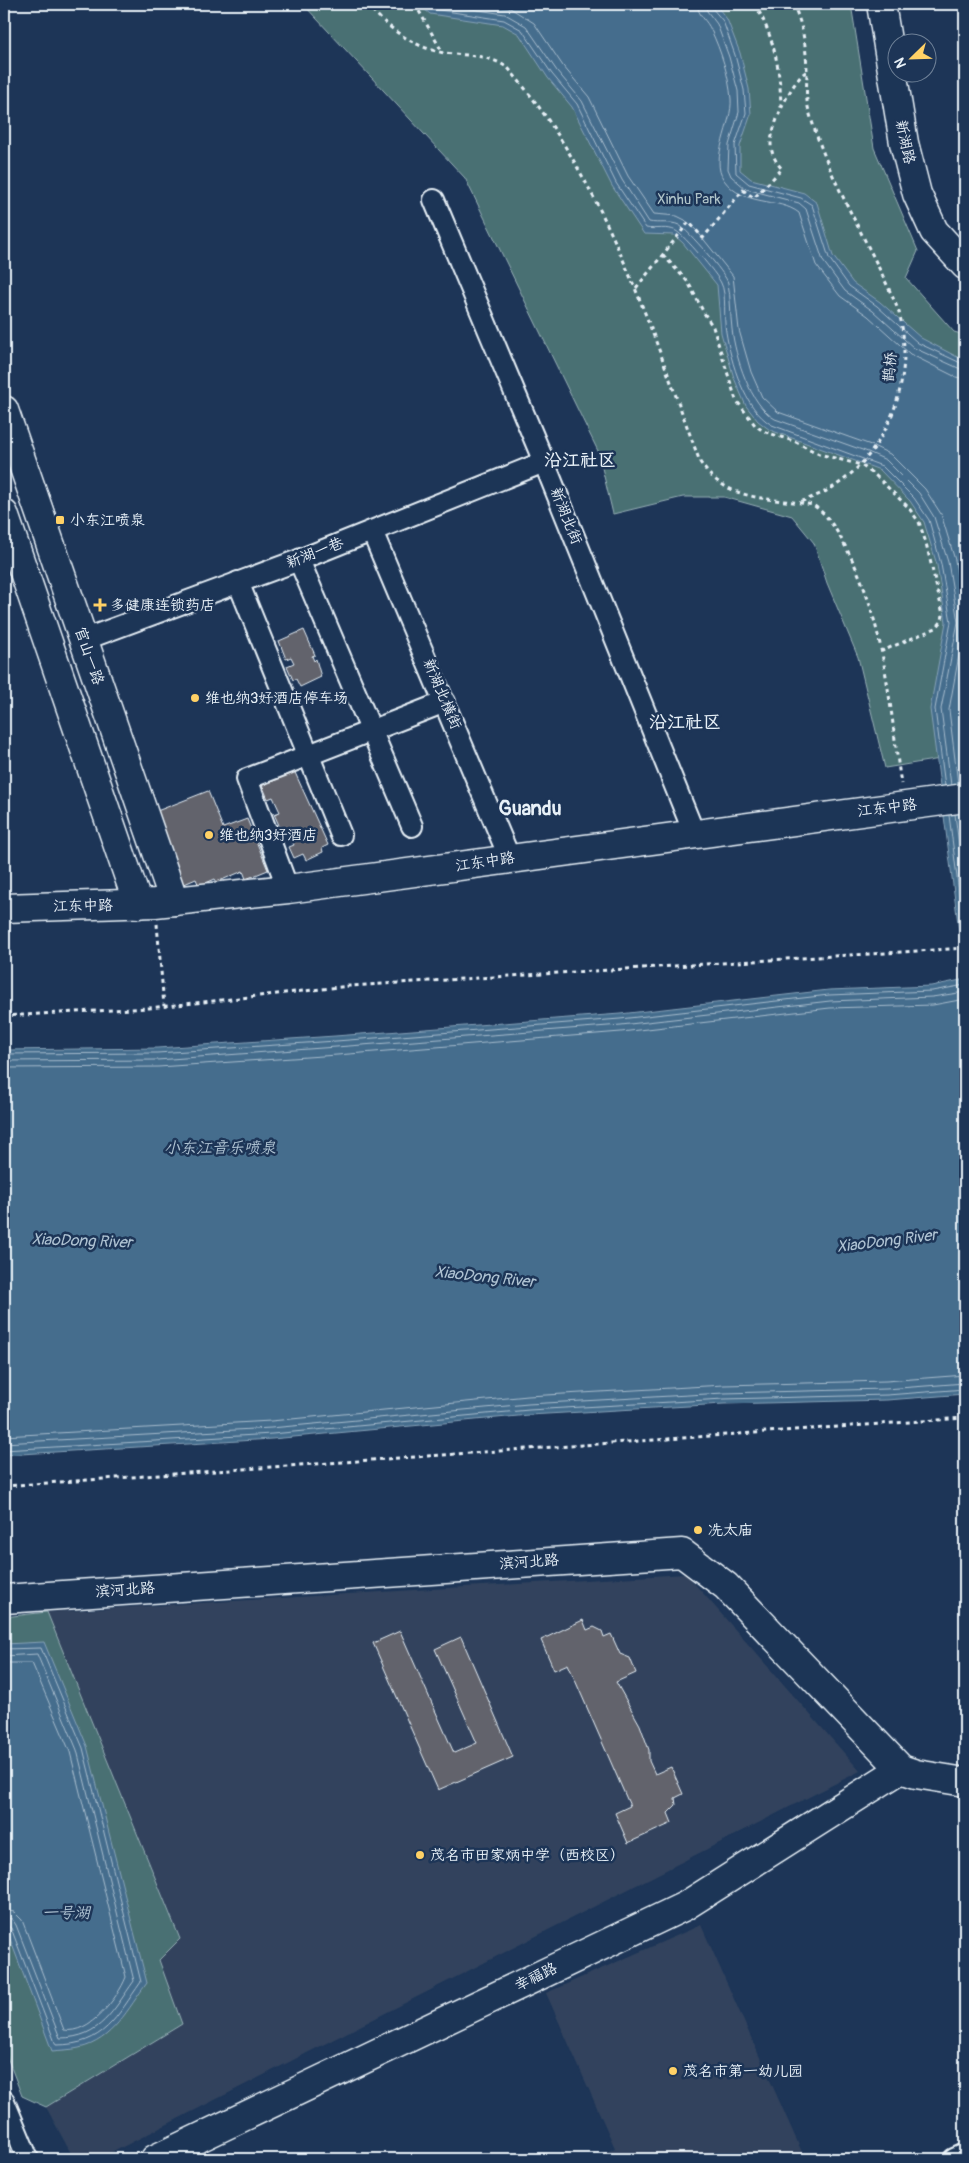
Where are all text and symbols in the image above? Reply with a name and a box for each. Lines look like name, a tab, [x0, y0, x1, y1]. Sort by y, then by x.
north arrow	[886, 32, 936, 82]
text: N	[891, 55, 910, 71]
street label: 新湖路	[891, 118, 919, 166]
park label: Xinhu Park	[657, 190, 722, 209]
street label: 鹊桥	[879, 351, 901, 383]
district label: 沿江社区	[544, 449, 616, 472]
street label: 新湖北街	[546, 485, 586, 547]
place label: 小东江喷泉	[70, 511, 145, 530]
marker: 小东江喷泉	[54, 514, 66, 526]
street label: 新湖一巷	[284, 533, 346, 573]
place label: 多健康连锁药店	[110, 596, 215, 615]
marker: 多健康连锁药店	[94, 599, 106, 611]
street label: 官山一路	[70, 625, 108, 687]
street label: 新湖北横街	[419, 656, 465, 732]
place label: 维也纳3好酒店停车场	[205, 689, 348, 708]
marker: 维也纳3好酒店停车场	[189, 692, 201, 704]
district label: 沿江社区	[649, 711, 721, 734]
street label: 江东中路	[856, 795, 918, 821]
district label: Guandu	[498, 796, 562, 821]
place label: 维也纳3好酒店	[219, 826, 317, 845]
marker: 维也纳3好酒店	[203, 829, 215, 841]
street label: 江东中路	[454, 848, 516, 876]
street label: 江东中路	[53, 896, 113, 916]
water label: 小东江音乐喷泉	[164, 1138, 276, 1158]
water label: XiaoDong River	[836, 1225, 940, 1257]
water label: XiaoDong River	[31, 1229, 135, 1253]
water label: XiaoDong River	[434, 1262, 538, 1292]
place label: 冼太庙	[708, 1521, 753, 1540]
marker: 冼太庙	[692, 1524, 704, 1536]
street label: 滨河北路	[498, 1550, 560, 1574]
street label: 滨河北路	[94, 1578, 156, 1602]
place label: 茂名市田家炳中学（西校区）	[430, 1846, 625, 1865]
marker: 茂名市田家炳中学（西校区）	[414, 1849, 426, 1861]
water label: 一号湖	[42, 1903, 92, 1923]
street label: 幸福路	[512, 1959, 560, 1995]
place label: 茂名市第一幼儿园	[683, 2062, 803, 2081]
marker: 茂名市第一幼儿园	[667, 2065, 679, 2077]

